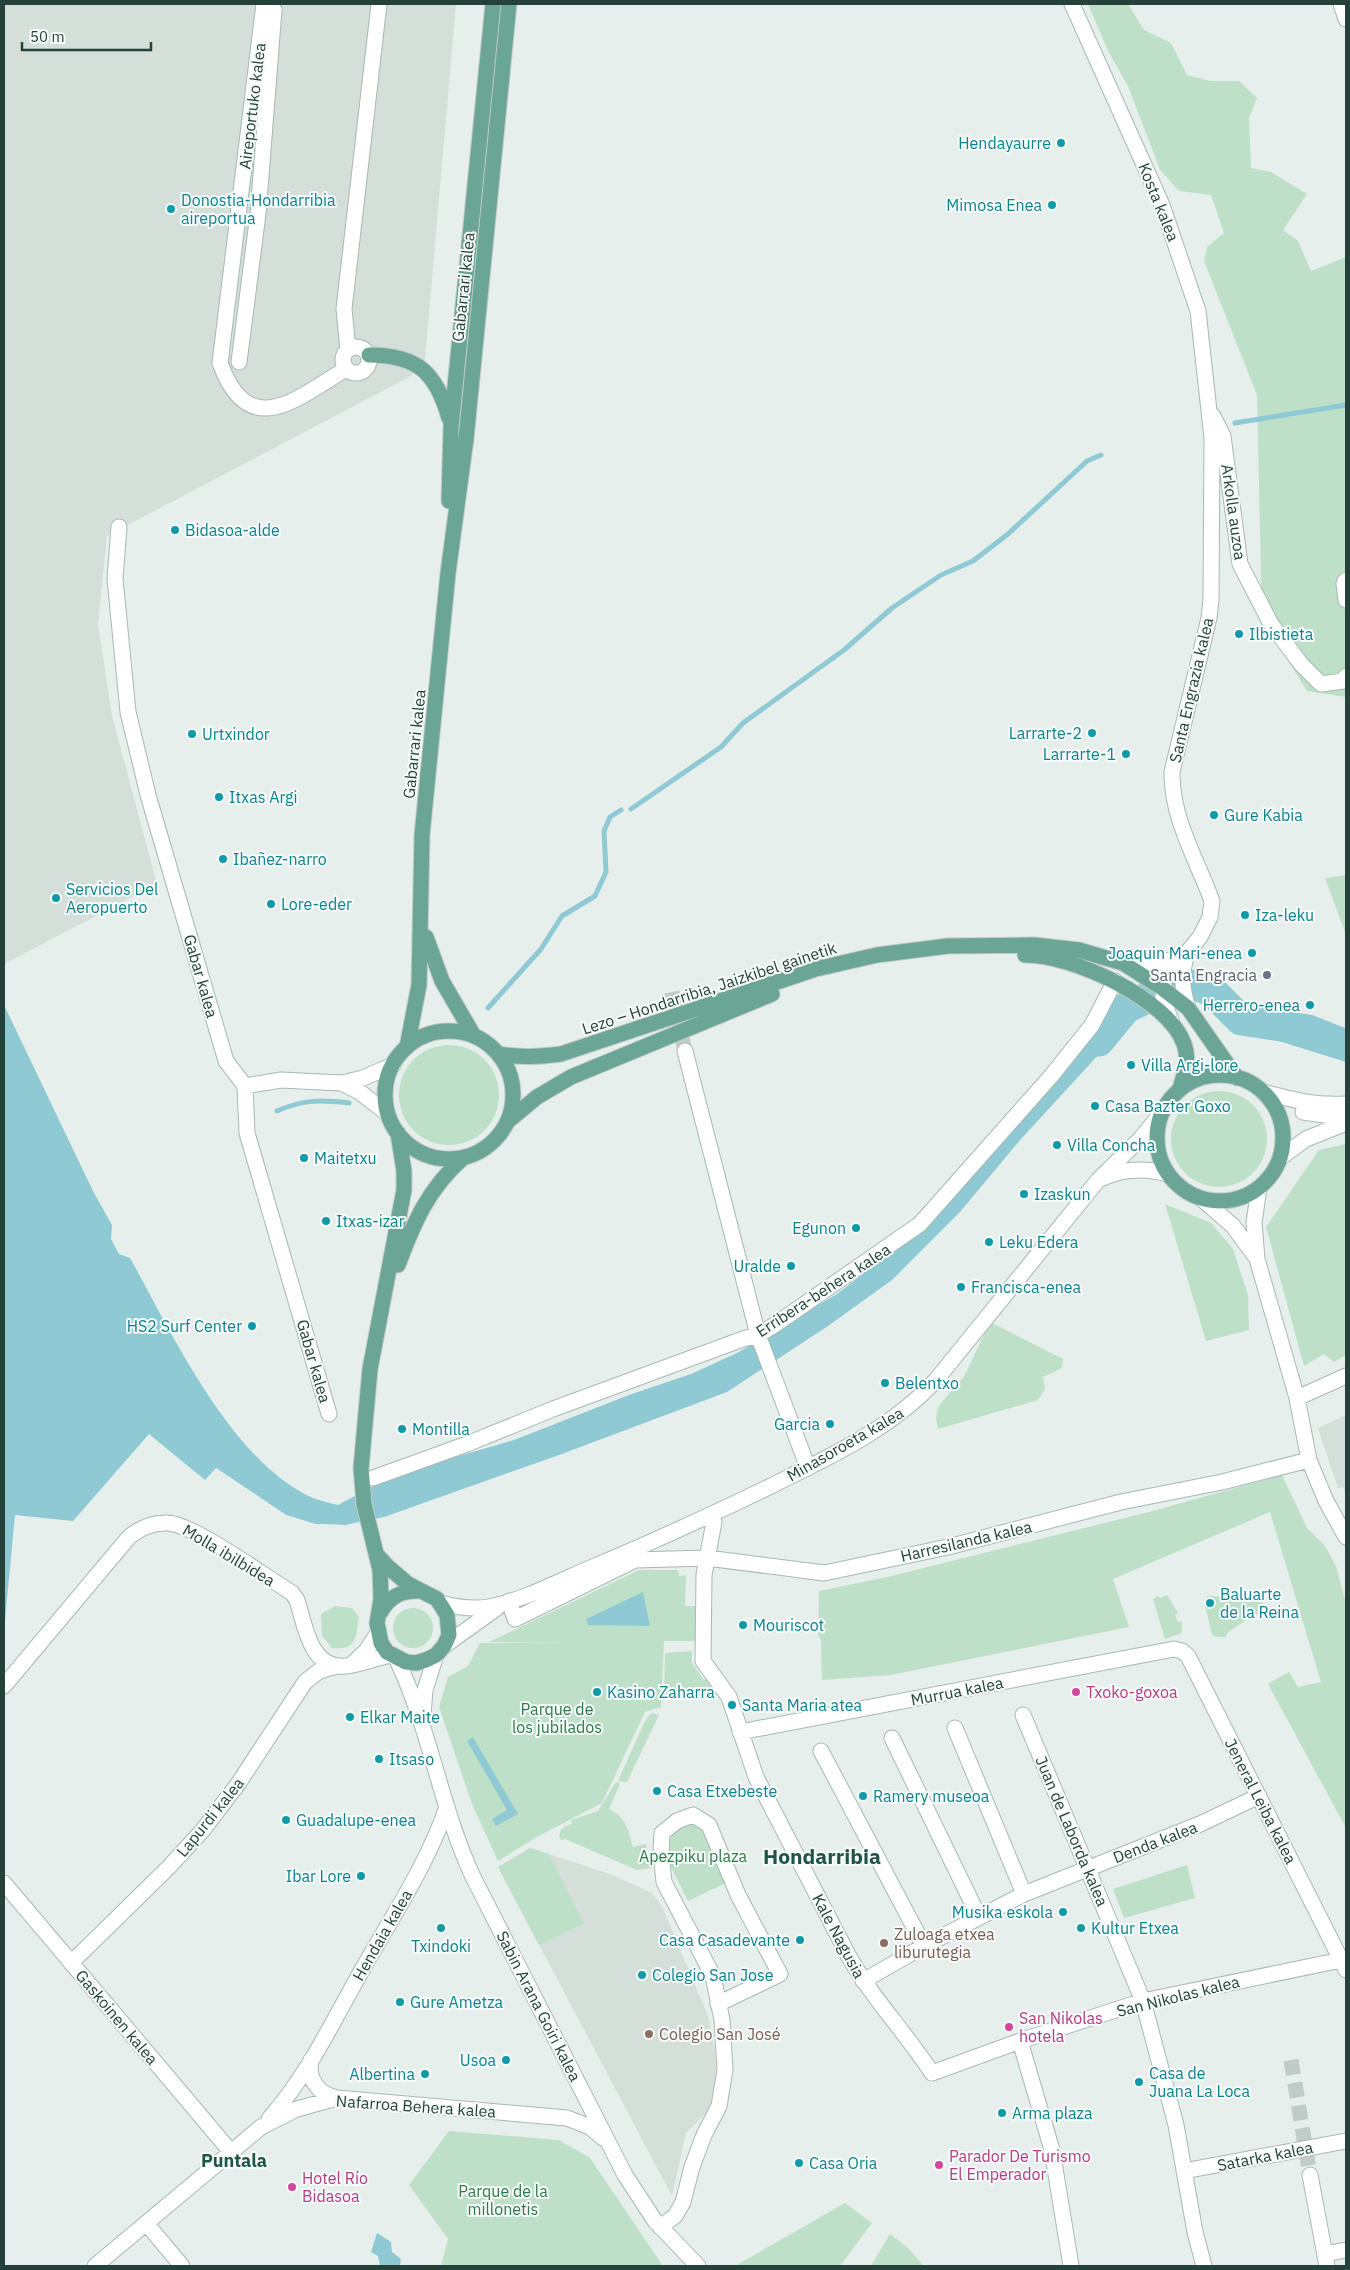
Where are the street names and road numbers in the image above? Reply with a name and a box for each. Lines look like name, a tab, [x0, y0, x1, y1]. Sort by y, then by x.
street label: Aireportuko kalea	[234, 41, 270, 170]
street label: Kosta kalea	[1134, 160, 1184, 245]
street label: Gabarrari kalea	[447, 231, 479, 343]
street label: Arkolla auzoa	[1217, 463, 1251, 562]
street label: Santa Engrazia kalea	[1165, 615, 1218, 765]
street label: Gabarrari kalea	[398, 688, 430, 800]
street label: Gabar kalea	[180, 932, 223, 1020]
street label: Lezo – Hondarribia, Jaizkibel gainetik	[579, 937, 839, 1039]
street label: Erribera-behera kalea	[752, 1239, 894, 1341]
street label: Gabar kalea	[293, 1317, 336, 1405]
street label: Minasoroeta kalea	[783, 1402, 907, 1486]
street label: Harresilanda kalea	[898, 1516, 1034, 1566]
street label: Molla ibilbidea	[179, 1520, 279, 1591]
street label: Murrua kalea	[909, 1672, 1005, 1710]
street label: Jeneral Leiba kalea	[1221, 1735, 1301, 1867]
street label: Juan de Laborda kalea	[1031, 1753, 1113, 1910]
street label: Lapurdi kalea	[172, 1773, 248, 1861]
street label: Denda kalea	[1110, 1817, 1200, 1867]
street label: Hendaia kalea	[348, 1885, 416, 1984]
street label: Kale Nagusia	[808, 1890, 870, 1982]
street label: Sabin Arana Goiri kalea	[492, 1927, 586, 2085]
street label: Gaskoinen kalea	[71, 1965, 163, 2069]
street label: San Nikolas kalea	[1114, 1971, 1242, 2021]
street label: Nafarroa Behera kalea	[335, 2090, 497, 2122]
street label: Satarka kalea	[1215, 2137, 1315, 2175]

